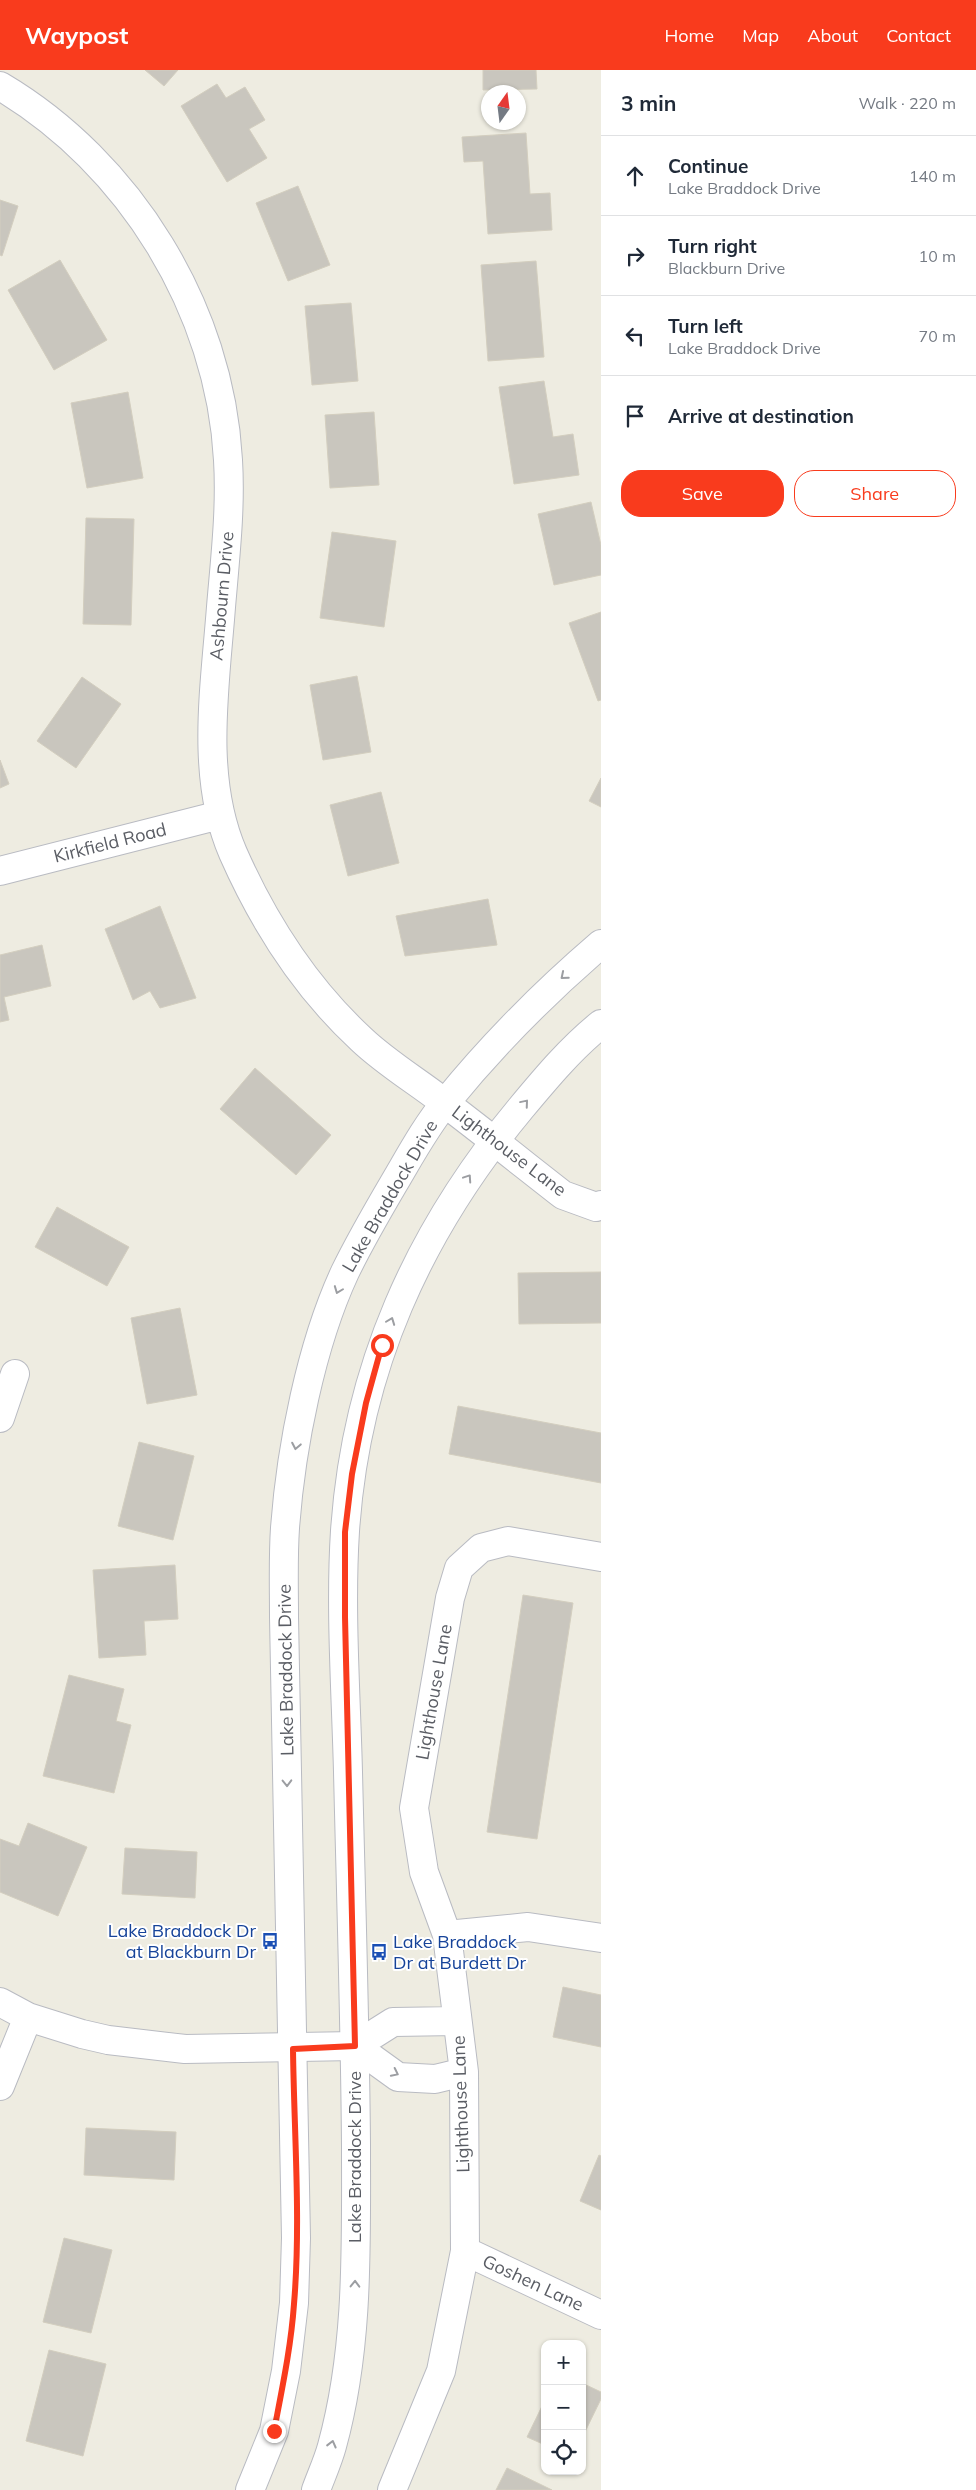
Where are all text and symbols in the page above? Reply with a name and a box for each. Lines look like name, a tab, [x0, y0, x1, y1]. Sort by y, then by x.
text: Waypost	[25, 20, 128, 50]
text: Home	[664, 24, 714, 47]
text: Map	[742, 24, 779, 47]
text: About	[807, 24, 858, 47]
text: Contact	[886, 24, 951, 47]
north arrow	[481, 85, 526, 130]
text: 3 min	[621, 90, 676, 116]
text: Walk · 220 m	[858, 93, 956, 113]
text: Continue	[668, 154, 748, 178]
icon: ahead	[621, 162, 649, 190]
text: 140 m	[909, 166, 956, 186]
text: Lake Braddock Drive	[668, 178, 821, 198]
text: Turn right	[668, 234, 757, 258]
icon: right	[621, 242, 649, 270]
text: 10 m	[919, 246, 956, 266]
text: Blackburn Drive	[668, 258, 785, 278]
text: Turn left	[668, 314, 743, 338]
icon: left	[621, 322, 649, 350]
text: 70 m	[919, 326, 956, 346]
text: Lake Braddock Drive	[668, 338, 821, 358]
icon: arrive	[621, 402, 649, 430]
text: Arrive at destination	[668, 404, 854, 428]
button: Save	[621, 470, 784, 517]
button: Share	[794, 470, 956, 517]
street label: Ashbourn Drive	[204, 531, 239, 661]
street label: Kirkfield Road	[51, 817, 169, 868]
one-way arrow	[561, 970, 570, 978]
street label: Lighthouse Lane	[448, 1100, 571, 1201]
one-way arrow	[519, 1100, 528, 1109]
street label: Lake Braddock Drive	[337, 1116, 442, 1276]
one-way arrow	[462, 1175, 471, 1184]
one-way arrow	[334, 1285, 344, 1294]
one-way arrow	[385, 1317, 395, 1326]
route start	[371, 1334, 394, 1357]
one-way arrow	[291, 1442, 302, 1451]
street label: Lake Braddock Drive	[273, 1584, 298, 1756]
street label: Lighthouse Lane	[410, 1622, 457, 1762]
one-way arrow	[282, 1779, 293, 1787]
place label: Lake Braddock Dr at Blackburn Dr	[108, 1919, 256, 1963]
place label: Lake Braddock Dr at Burdett Dr	[393, 1930, 527, 1974]
bus stop icon: Lake Braddock Dr at Blackburn Dr	[260, 1931, 280, 1951]
bus stop icon: Lake Braddock Dr at Burdett Dr	[369, 1942, 389, 1962]
street label: Lighthouse Lane	[447, 2035, 474, 2173]
one-way arrow	[390, 2067, 399, 2077]
street label: Lake Braddock Drive	[343, 2071, 366, 2243]
street label: Goshen Lane	[479, 2249, 587, 2316]
one-way arrow	[350, 2280, 360, 2288]
map controls	[541, 2340, 586, 2475]
button: +	[541, 2340, 586, 2385]
button: −	[541, 2385, 586, 2430]
route end	[263, 2420, 286, 2443]
button: locate	[541, 2430, 586, 2475]
one-way arrow	[327, 2441, 337, 2449]

